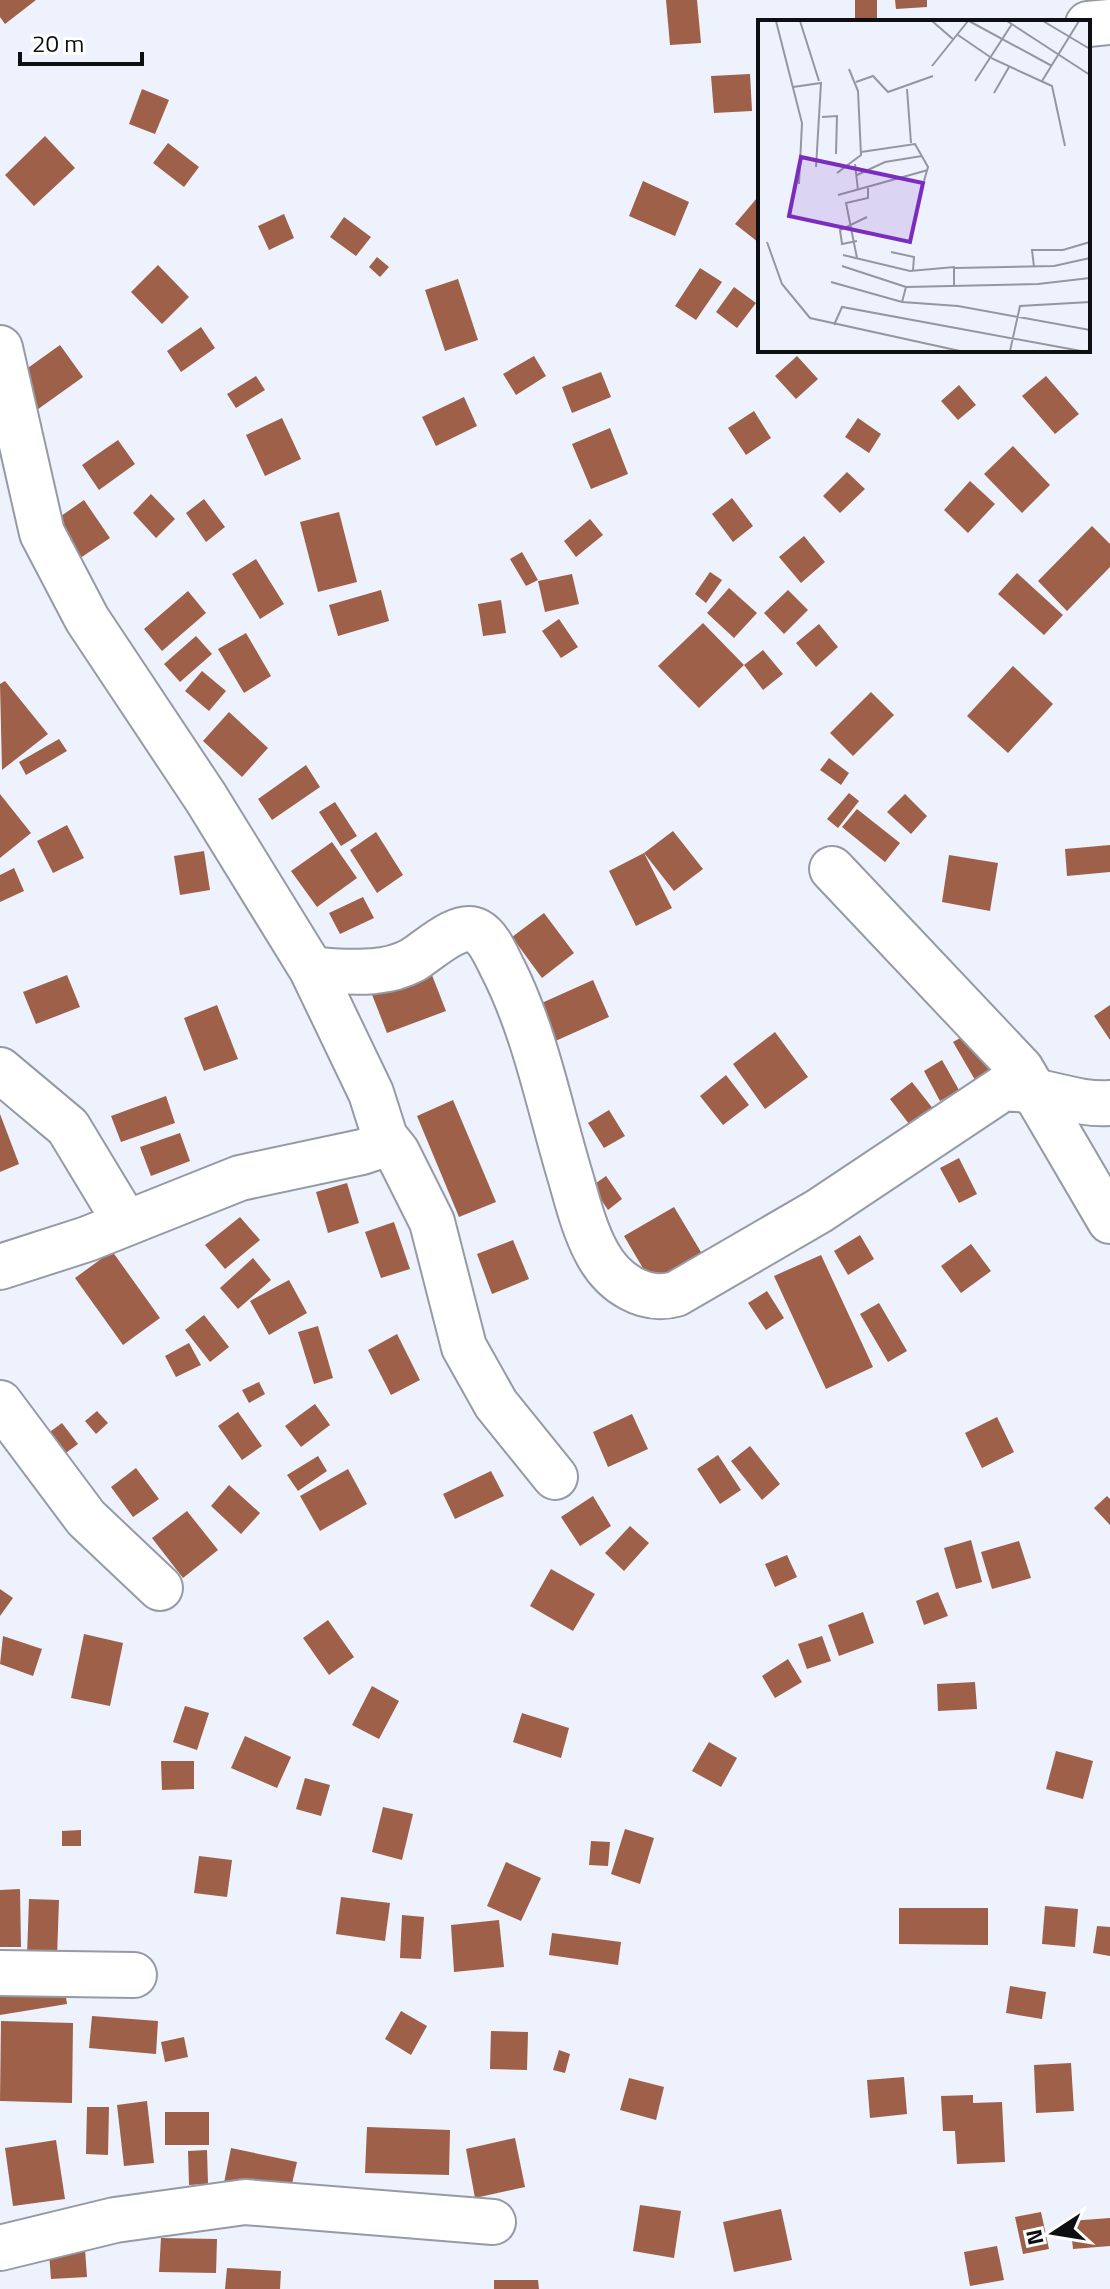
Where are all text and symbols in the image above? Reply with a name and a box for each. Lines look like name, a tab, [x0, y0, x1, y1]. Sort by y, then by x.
scale bar	[20, 16, 142, 66]
inset map	[758, 20, 1090, 352]
text: 20 m	[32, 25, 84, 61]
north arrow	[1014, 2193, 1094, 2273]
text: N	[1016, 2226, 1053, 2248]

